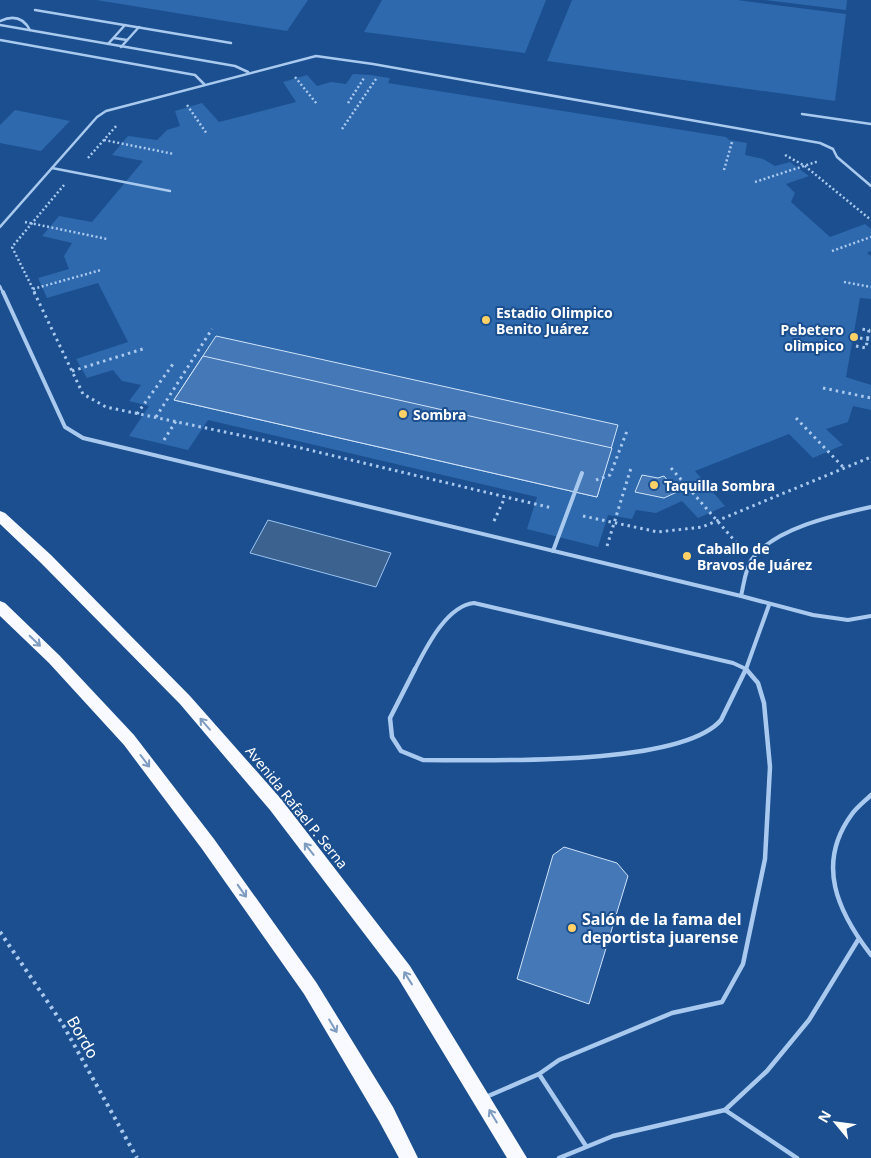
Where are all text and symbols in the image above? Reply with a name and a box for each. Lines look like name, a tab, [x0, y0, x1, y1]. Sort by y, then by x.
place label: Estadio Olimpico Benito Juárez	[496, 303, 613, 338]
marker: Estadio Olimpico Benito Juárez	[480, 314, 492, 326]
place label: Pebetero olìmpico	[781, 320, 844, 355]
marker: Pebetero olìmpico	[848, 331, 860, 343]
place label: Sombra	[413, 405, 466, 424]
marker: Sombra	[397, 408, 409, 420]
place label: Taquilla Sombra	[664, 476, 775, 495]
marker: Taquilla Sombra	[648, 479, 660, 491]
place label: Caballo de Bravos de Juárez	[697, 539, 812, 574]
marker: Caballo de Bravos de Juárez	[681, 550, 693, 562]
one-way arrow	[29, 635, 41, 647]
one-way arrow	[199, 718, 211, 731]
street label: Avenida Rafael P. Serna	[242, 742, 352, 872]
one-way arrow	[139, 754, 150, 767]
one-way arrow	[304, 843, 315, 856]
one-way arrow	[237, 884, 247, 898]
place label: Salón de la fama del deportista juarense	[582, 908, 742, 948]
marker: Salón de la fama del deportista juarense	[566, 922, 578, 934]
one-way arrow	[402, 971, 413, 985]
street label: Bordo	[62, 1012, 104, 1062]
one-way arrow	[328, 1018, 338, 1032]
north arrow	[811, 1098, 861, 1148]
text: N	[813, 1107, 835, 1126]
one-way arrow	[487, 1110, 497, 1124]

